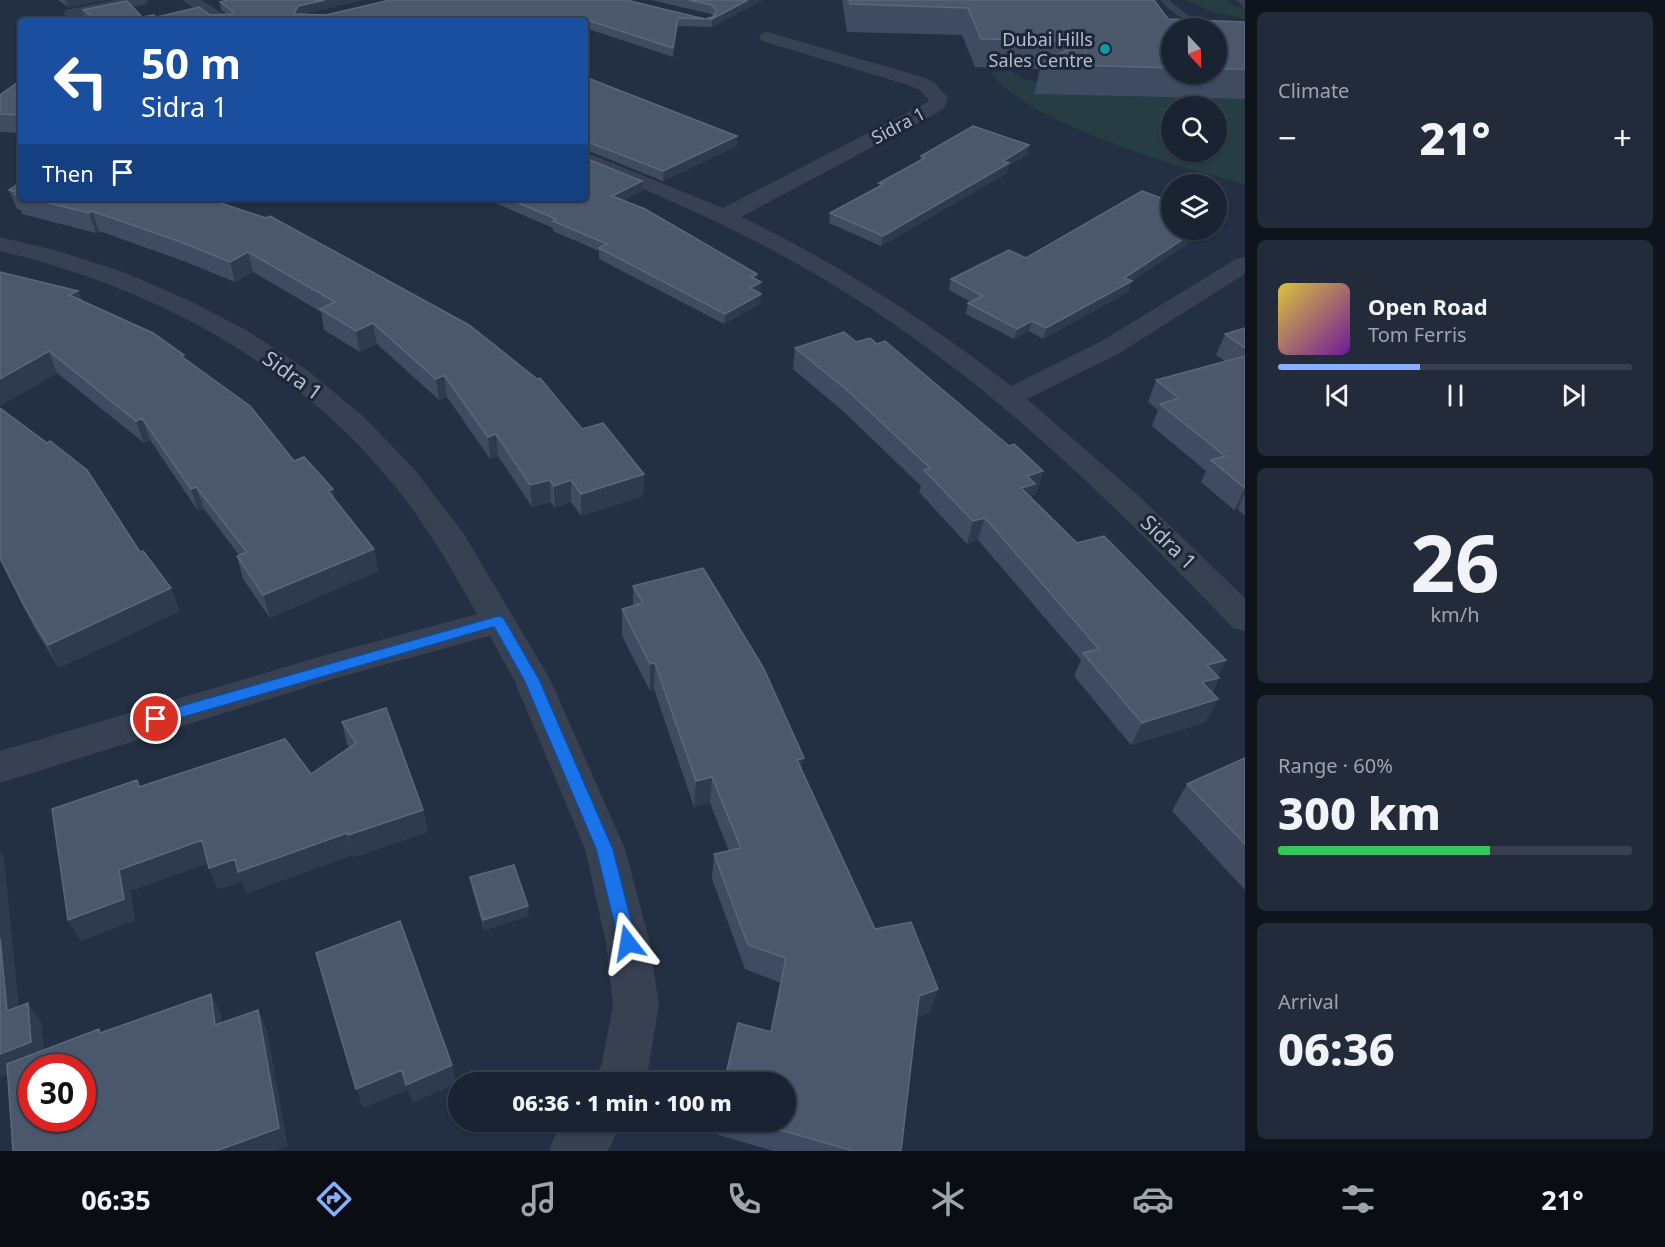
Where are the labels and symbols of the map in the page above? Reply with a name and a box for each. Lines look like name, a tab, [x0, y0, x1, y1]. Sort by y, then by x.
north arrow	[1161, 18, 1227, 84]
place label: Dubai Hills Sales Centre	[989, 27, 1093, 72]
marker: Dubai Hills Sales Centre	[1098, 42, 1112, 56]
street label: Sidra 1	[867, 101, 929, 149]
street label: Sidra 1	[258, 344, 328, 406]
street label: Sidra 1	[1135, 509, 1203, 575]
pin	[130, 693, 181, 744]
position arrow	[596, 911, 660, 975]
speed limit sign: 30	[18, 1054, 96, 1132]

